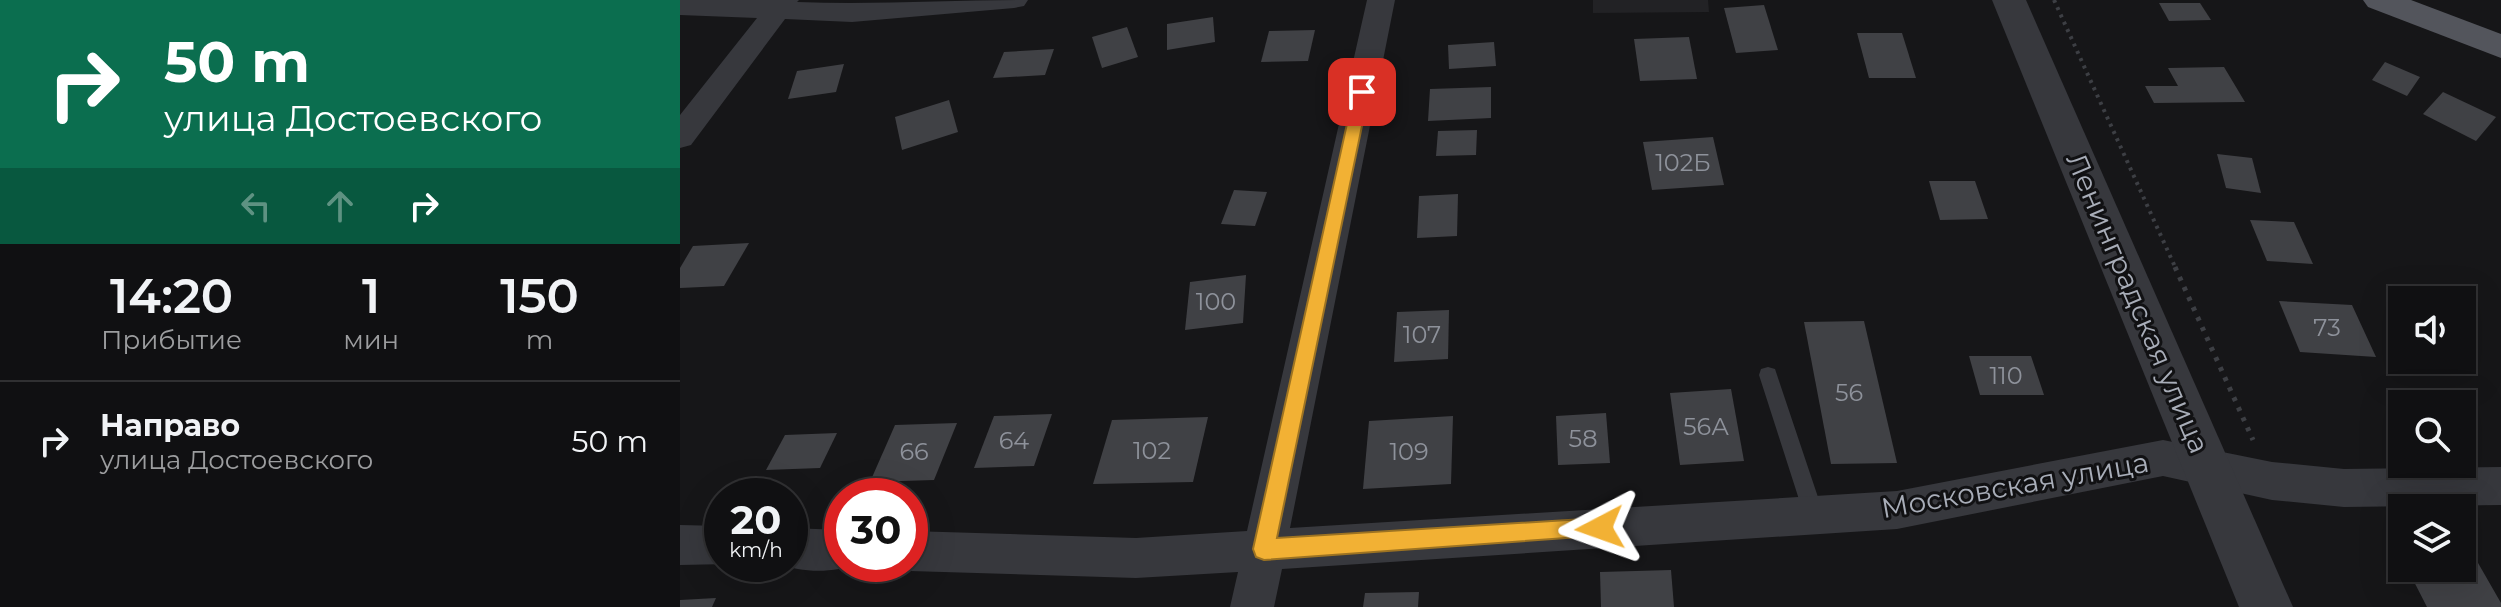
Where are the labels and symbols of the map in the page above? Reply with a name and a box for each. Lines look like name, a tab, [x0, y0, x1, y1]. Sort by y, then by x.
pin	[1328, 58, 1396, 126]
house number: 102Б	[1655, 148, 1711, 177]
street label: Ленинградская улица	[2059, 148, 2217, 458]
house number: 100	[1196, 287, 1236, 316]
house number: 73	[2313, 313, 2341, 342]
house number: 107	[1403, 320, 1441, 349]
house number: 110	[1989, 361, 2023, 390]
house number: 56	[1835, 378, 1863, 407]
house number: 56А	[1683, 412, 1729, 441]
house number: 58	[1569, 424, 1597, 453]
house number: 64	[999, 426, 1029, 455]
house number: 102	[1133, 436, 1171, 465]
house number: 66	[899, 437, 929, 466]
house number: 109	[1389, 437, 1429, 466]
street label: Московская улица	[1879, 445, 2151, 525]
speed limit sign: 30	[824, 478, 928, 582]
position arrow	[1558, 486, 1642, 570]

